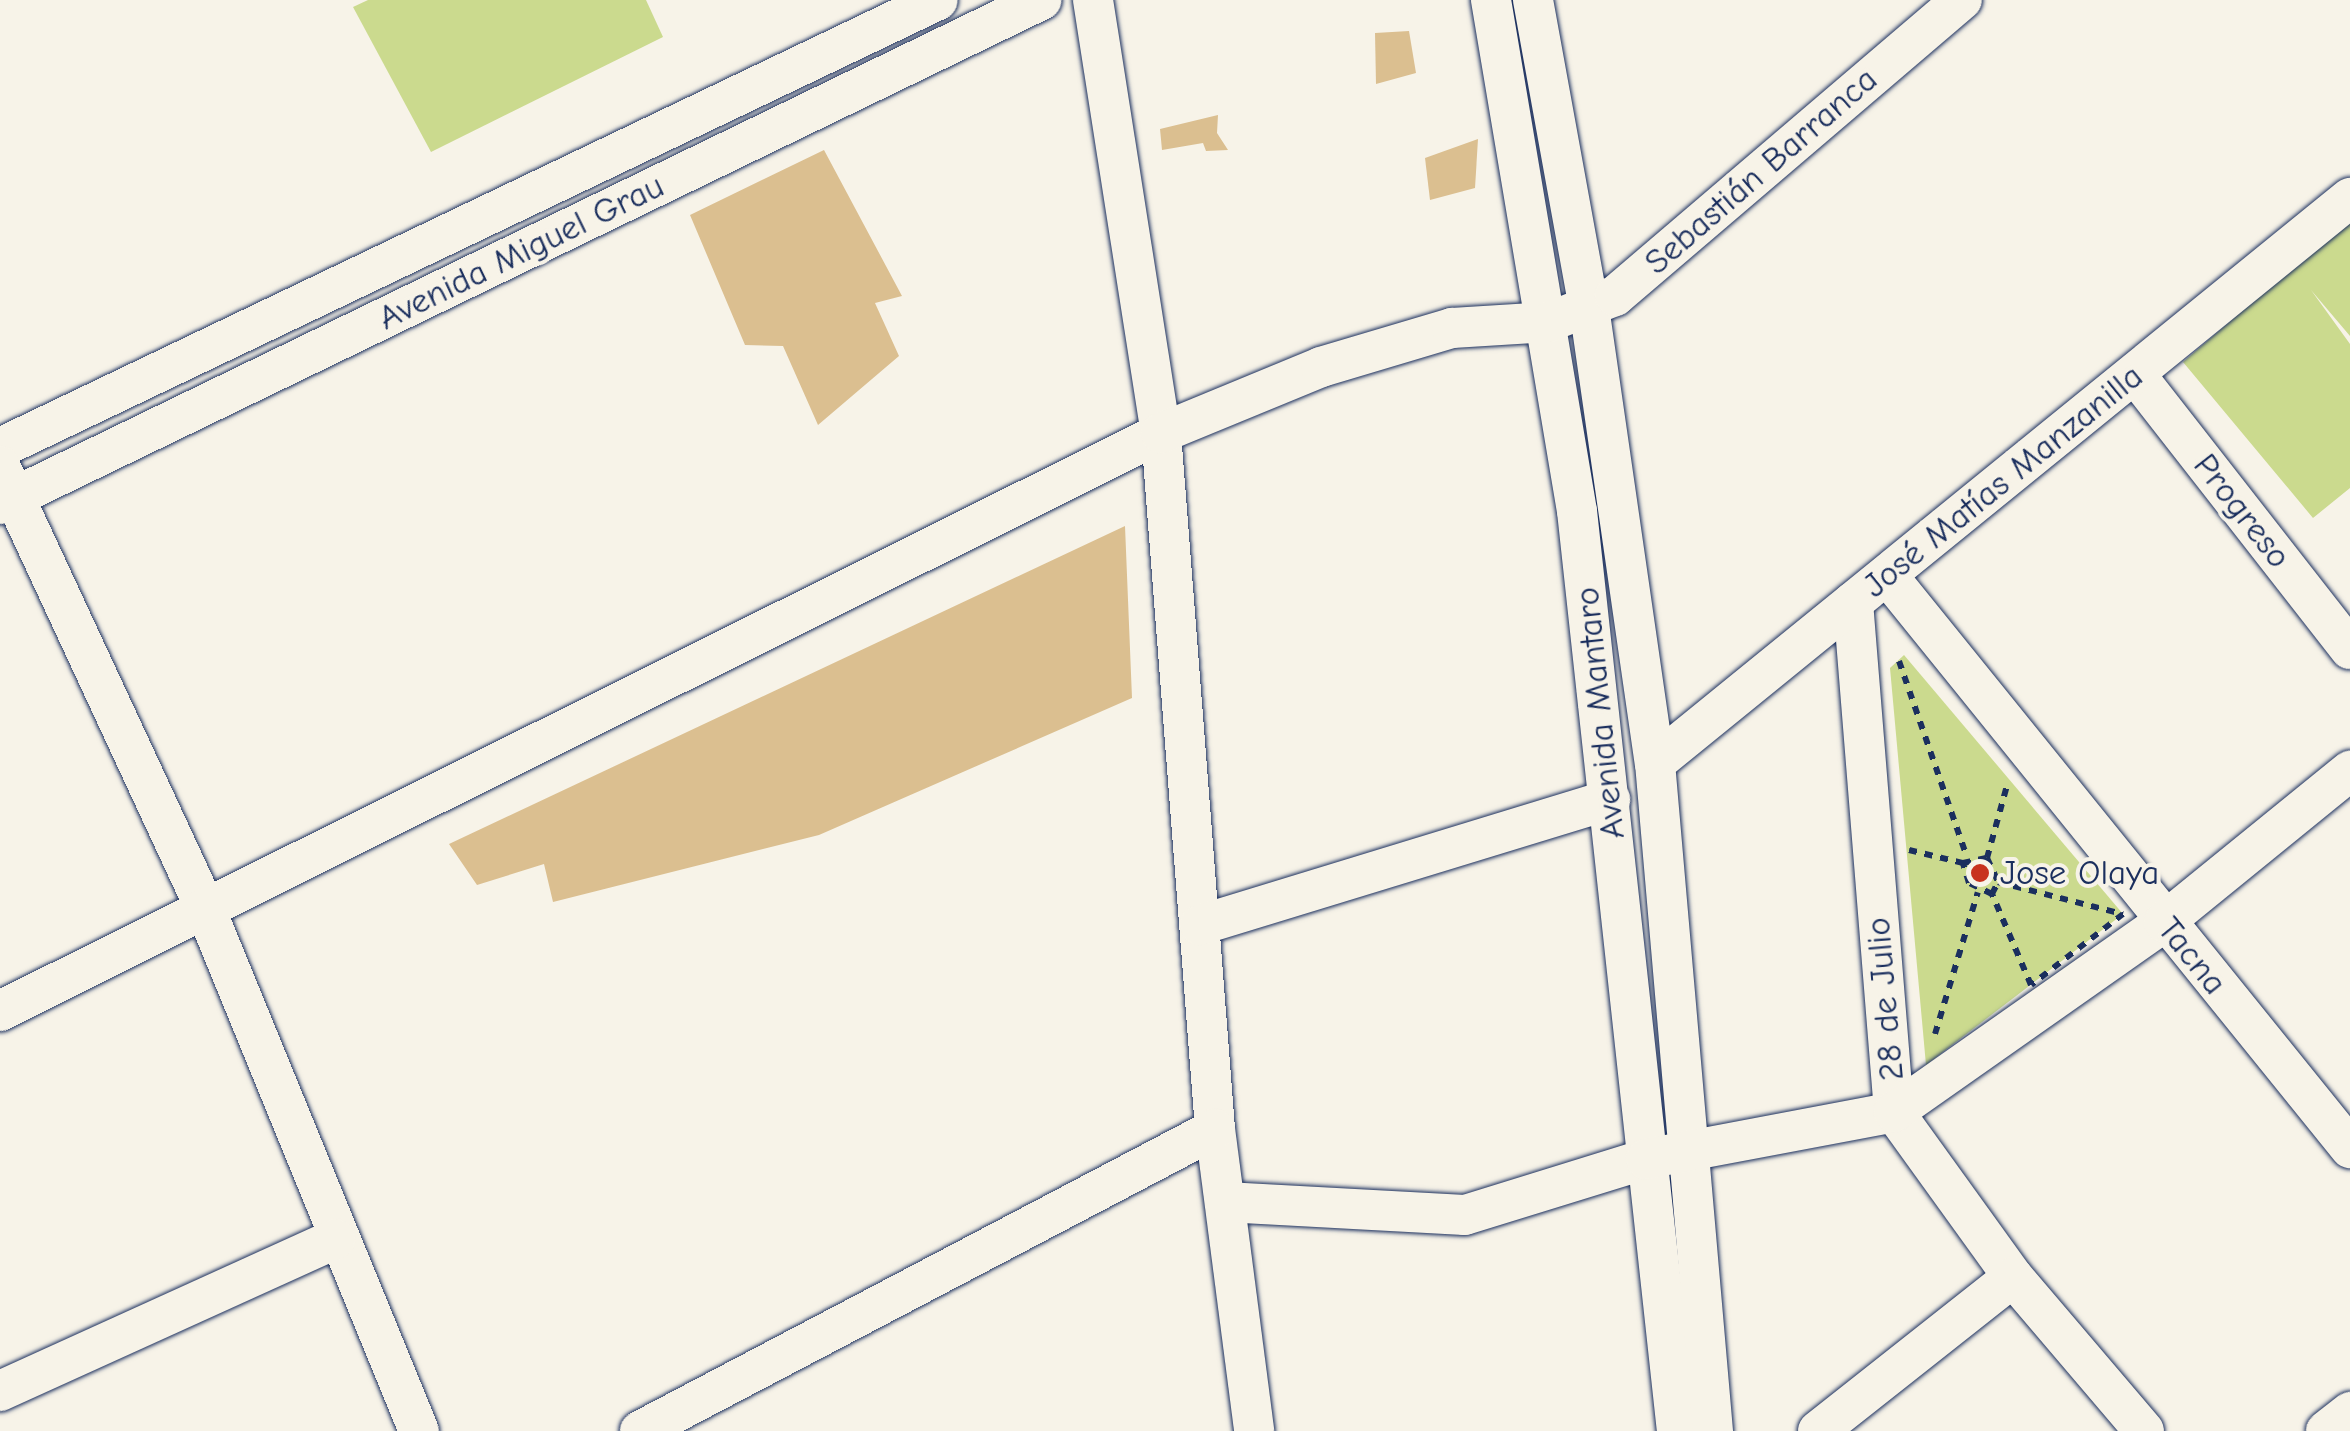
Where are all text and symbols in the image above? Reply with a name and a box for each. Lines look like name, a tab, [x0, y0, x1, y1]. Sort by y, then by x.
street label: Sebastián Barranca	[1636, 59, 1886, 283]
street label: Avenida Miguel Grau	[371, 165, 671, 339]
street label: José Matías Manzanilla	[1855, 355, 2151, 607]
street label: Progreso	[2184, 445, 2300, 577]
street label: Avenida Mantaro	[1566, 585, 1634, 841]
place label: Jose Olaya	[2000, 852, 2159, 894]
marker: Jose Olaya	[1969, 862, 1991, 884]
street label: Tacna	[2148, 909, 2236, 1003]
street label: 28 de Julio	[1857, 916, 1913, 1082]

